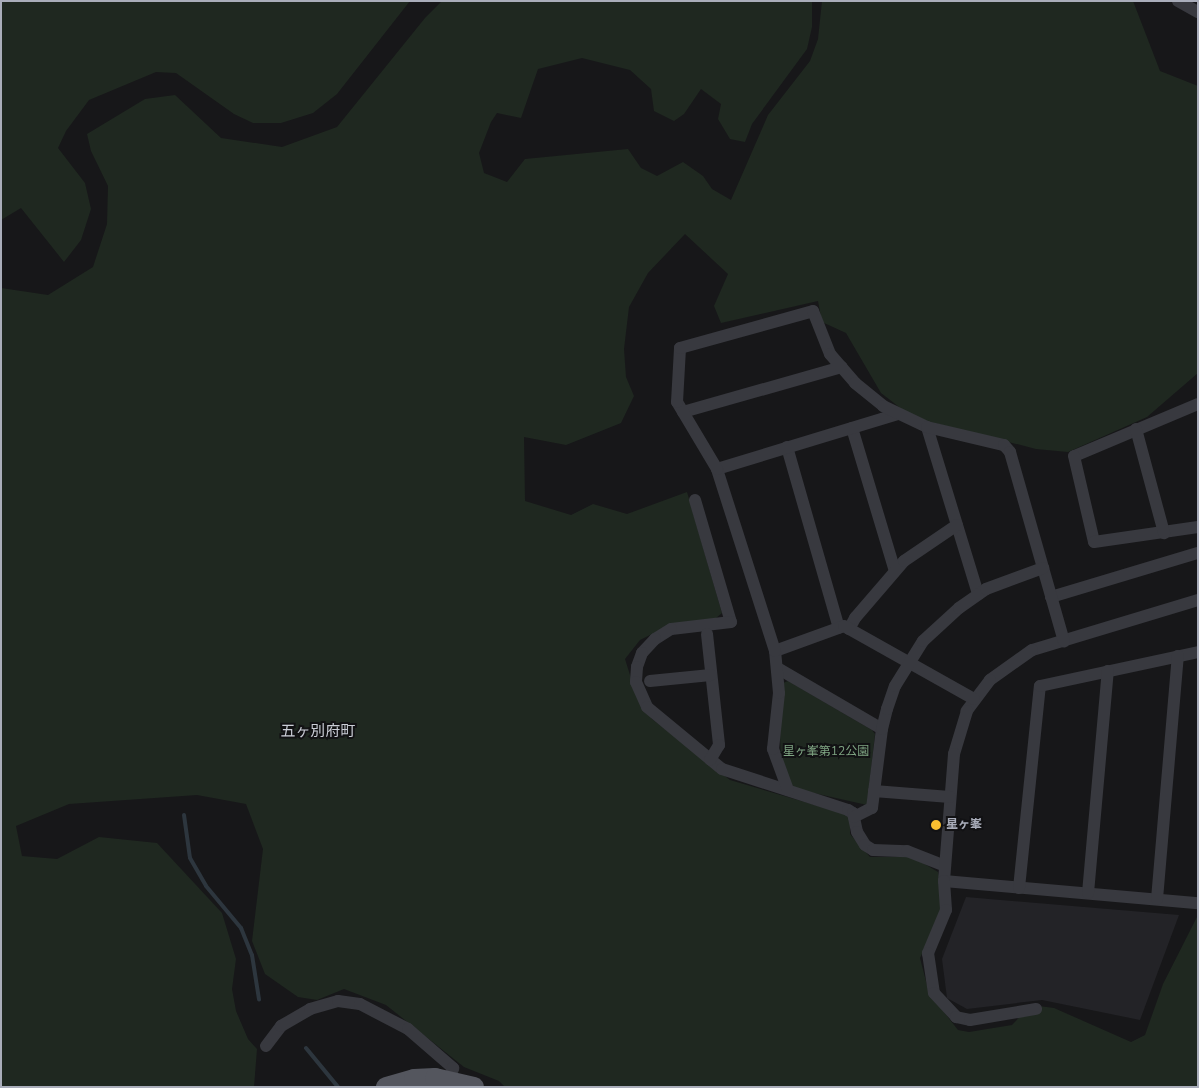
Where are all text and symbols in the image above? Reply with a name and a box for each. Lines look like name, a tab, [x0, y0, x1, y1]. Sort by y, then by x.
district label: 五ヶ別府町	[281, 723, 355, 741]
park label: 星ヶ峯第12公園	[783, 745, 869, 759]
place label: 星ヶ峯	[946, 818, 982, 832]
marker: 星ヶ峯	[930, 819, 942, 831]

